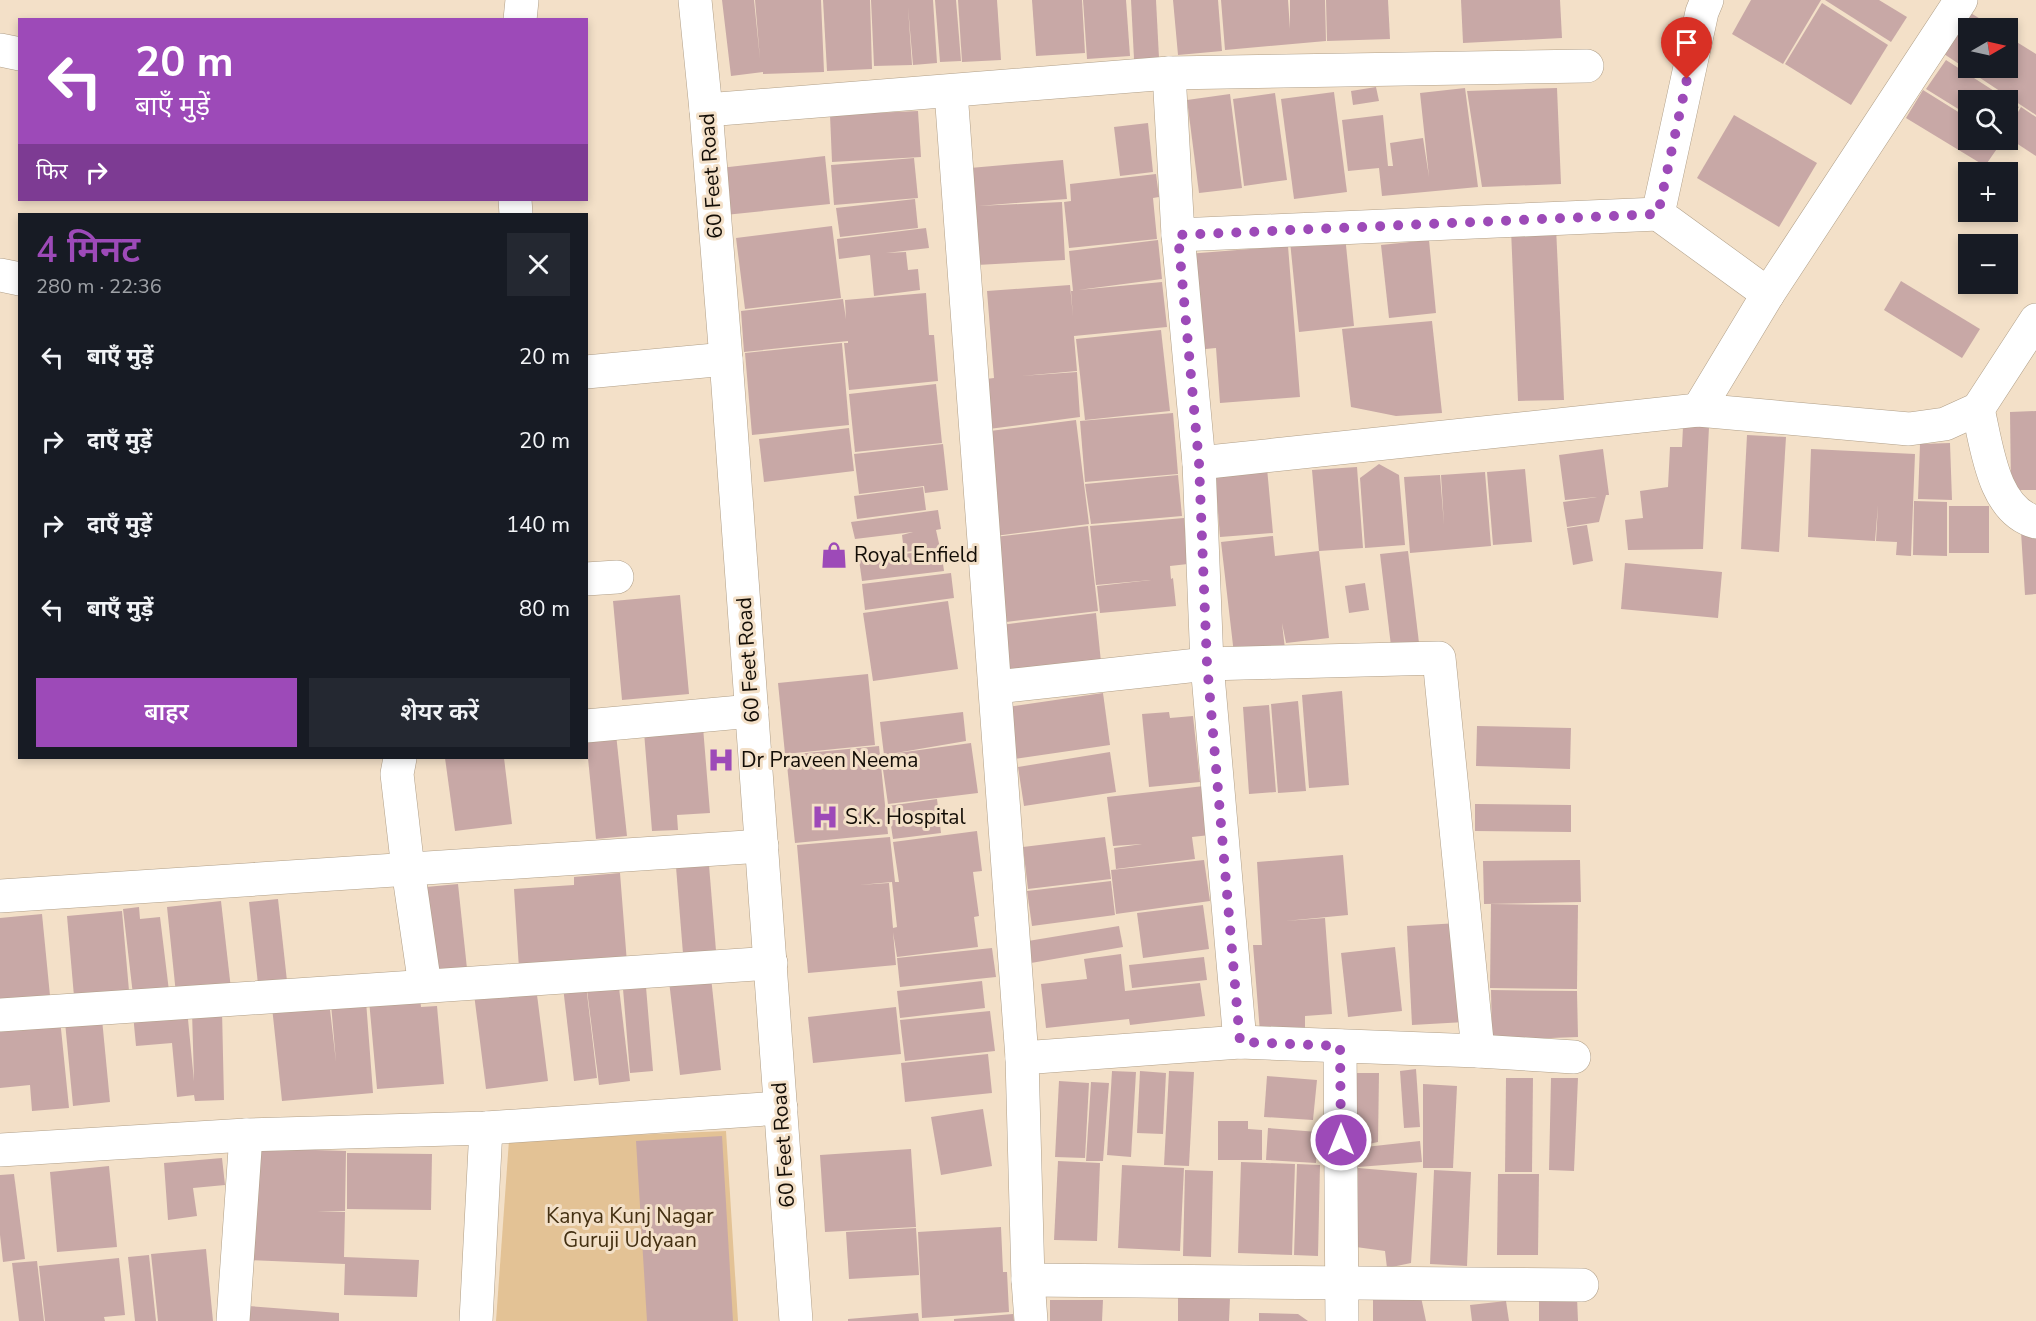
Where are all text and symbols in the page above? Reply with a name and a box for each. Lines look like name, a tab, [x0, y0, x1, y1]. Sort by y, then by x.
pin	[1661, 17, 1712, 79]
north arrow	[1958, 18, 2018, 78]
map controls	[1958, 18, 2018, 294]
icon: arrive	[1670, 26, 1703, 59]
text: 20 m	[135, 34, 234, 91]
icon: left	[36, 42, 114, 120]
text: बाएँ मुड़ें	[135, 88, 210, 125]
button: search	[1958, 90, 2018, 150]
street label: 60 Feet Road	[693, 112, 729, 240]
icon: right	[80, 156, 113, 189]
text: फिर	[36, 157, 68, 187]
button: +	[1958, 162, 2018, 222]
text: 4 मिनट	[36, 226, 140, 275]
button: close	[507, 233, 570, 296]
button: −	[1958, 234, 2018, 294]
text: 280 m · 22:36	[36, 273, 162, 300]
icon: left	[36, 341, 69, 374]
text: बाएँ मुड़ें	[87, 342, 153, 372]
text: 20 m	[519, 342, 570, 372]
icon: right	[36, 425, 69, 458]
text: दाएँ मुड़ें	[87, 426, 152, 456]
text: 20 m	[519, 426, 570, 456]
icon: right	[36, 509, 69, 542]
text: दाएँ मुड़ें	[87, 510, 152, 540]
text: 140 m	[506, 510, 570, 540]
shop icon: Royal Enfield	[819, 540, 849, 570]
place label: Royal Enfield	[854, 541, 978, 569]
icon: left	[36, 593, 69, 626]
text: बाएँ मुड़ें	[87, 594, 153, 624]
text: 80 m	[519, 594, 570, 624]
street label: 60 Feet Road	[730, 596, 766, 724]
button: बाहर	[36, 678, 297, 747]
button: शेयर करें	[309, 678, 570, 747]
hospital icon: Dr Praveen Neema	[706, 745, 736, 775]
place label: Dr Praveen Neema	[741, 746, 918, 774]
hospital icon: S.K. Hospital	[810, 802, 840, 832]
place label: S.K. Hospital	[845, 803, 966, 831]
street label: 60 Feet Road	[765, 1081, 801, 1209]
position arrow	[1309, 1108, 1373, 1172]
park label: Kanya Kunj Nagar Guruji Udyaan	[546, 1202, 714, 1254]

